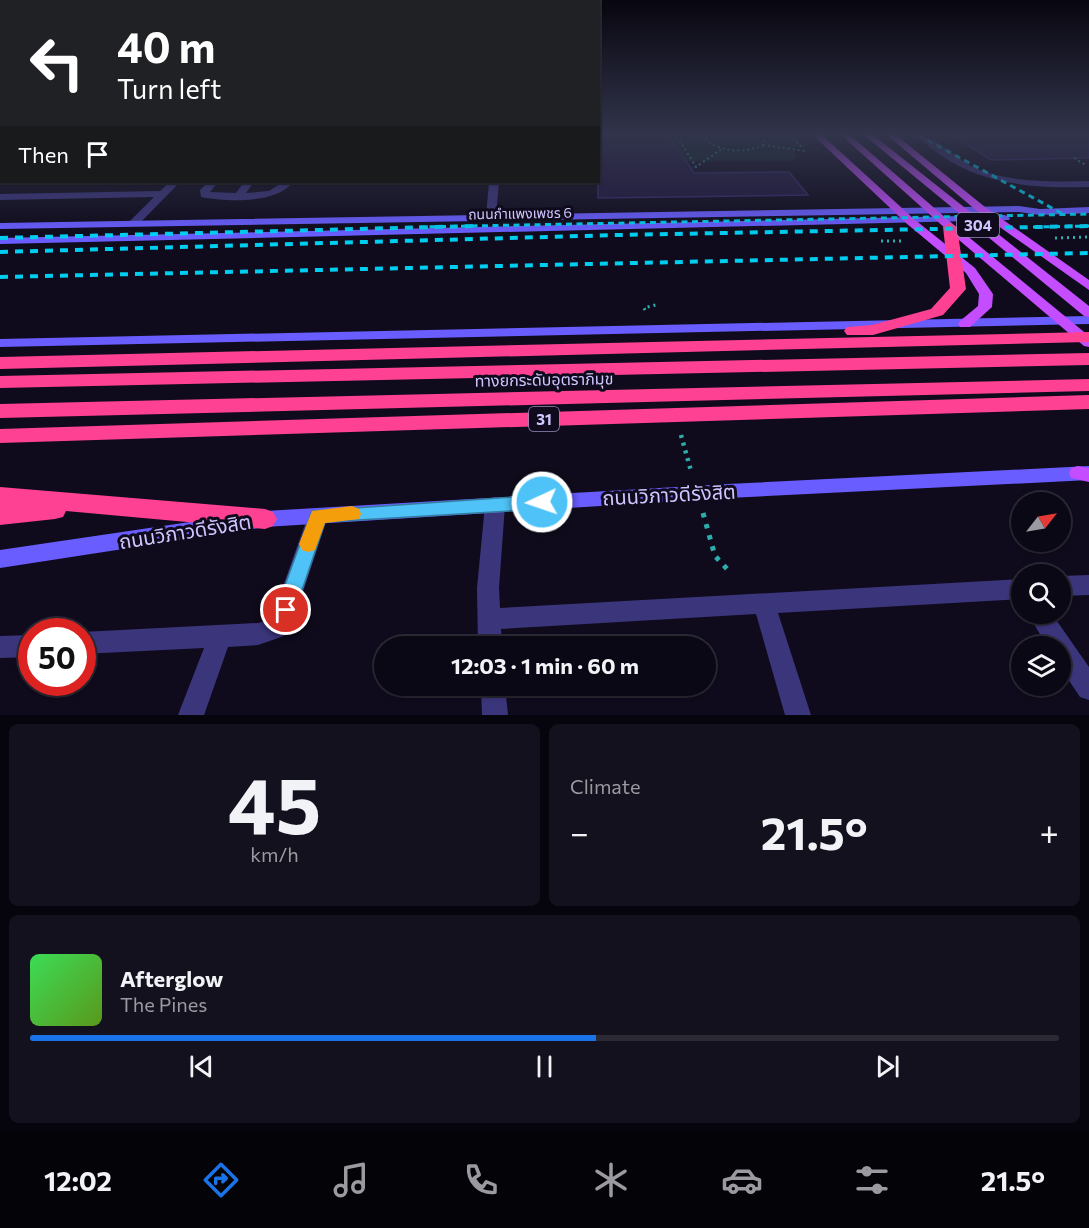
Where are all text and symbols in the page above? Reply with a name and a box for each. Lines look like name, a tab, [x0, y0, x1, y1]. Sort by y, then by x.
text: 40 m	[117, 20, 215, 72]
icon: left	[18, 24, 96, 102]
text: Turn left	[117, 72, 221, 105]
icon: arrive	[81, 138, 114, 171]
text: Then	[18, 141, 69, 168]
street label: ถนนกำแพงเพชร 6	[468, 204, 572, 222]
road number: 304	[957, 213, 999, 237]
street label: ทางยกระดับอุตราภิมุข	[475, 368, 613, 391]
road number: 31	[529, 407, 559, 431]
position arrow	[510, 470, 574, 534]
street label: ถนนวิภาวดีรังสิต	[602, 479, 736, 509]
north arrow	[1011, 492, 1071, 552]
map controls	[1011, 492, 1071, 696]
street label: ถนนวิภาวดีรังสิต	[117, 509, 253, 553]
button: search	[1011, 564, 1071, 624]
pin	[260, 584, 311, 635]
icon: arrive	[269, 593, 302, 626]
speed limit sign: 50	[18, 618, 96, 696]
button: layers	[1011, 636, 1071, 696]
text: 12:03 · 1 min · 60 m	[451, 652, 639, 679]
text: 45	[228, 755, 321, 850]
text: Climate	[570, 774, 640, 798]
text: 21.5°	[761, 804, 868, 859]
text: −	[570, 811, 589, 852]
text: +	[1040, 811, 1059, 852]
text: km/h	[250, 842, 299, 866]
text: Afterglow	[120, 965, 223, 992]
text: The Pines	[120, 992, 207, 1016]
icon: previous	[185, 1050, 218, 1083]
icon: pause	[528, 1050, 561, 1083]
icon: next	[871, 1050, 904, 1083]
icon: directions	[200, 1159, 242, 1201]
icon: music	[330, 1159, 372, 1201]
icon: phone	[460, 1159, 502, 1201]
icon: climate	[590, 1159, 632, 1201]
icon: car	[721, 1159, 763, 1201]
icon: filters	[851, 1159, 893, 1201]
text: 12:02	[44, 1164, 112, 1197]
text: 21.5°	[981, 1164, 1045, 1197]

